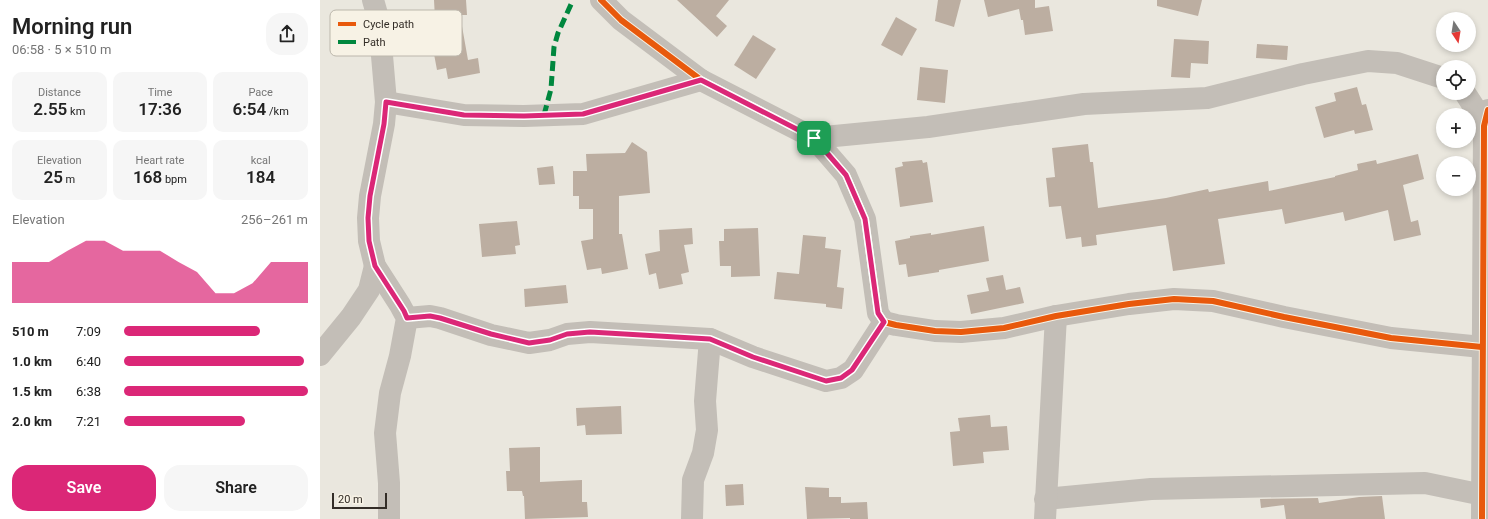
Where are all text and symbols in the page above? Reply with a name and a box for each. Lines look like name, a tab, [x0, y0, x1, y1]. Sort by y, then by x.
legend	[330, 10, 462, 56]
north arrow	[1436, 12, 1476, 52]
map controls	[1436, 12, 1476, 196]
button: share	[266, 13, 308, 55]
text: Morning run	[12, 14, 132, 39]
text: Cycle path	[363, 18, 414, 31]
text: Path	[363, 36, 386, 49]
text: 06:58 · 5 × 510 m	[12, 42, 111, 57]
button: locate	[1436, 60, 1476, 100]
text: Distance	[38, 86, 81, 99]
text: Time	[148, 86, 172, 99]
text: Pace	[248, 86, 273, 99]
text: 2.55	[33, 99, 67, 119]
text: 17:36	[138, 99, 182, 119]
text: 6:54	[233, 99, 266, 119]
text: km	[67, 105, 85, 118]
text: /km	[266, 105, 289, 118]
button: +	[1436, 108, 1476, 148]
pin	[797, 121, 831, 155]
icon: arrive	[803, 127, 825, 149]
text: Elevation	[37, 154, 82, 167]
text: Heart rate	[136, 154, 184, 167]
text: kcal	[251, 154, 271, 167]
button: −	[1436, 156, 1476, 196]
text: 25	[43, 167, 63, 187]
text: 168	[133, 167, 162, 187]
text: 184	[246, 167, 275, 187]
text: m	[63, 173, 75, 186]
text: bpm	[162, 173, 187, 186]
text: Elevation	[12, 212, 65, 227]
text: 256–261 m	[241, 212, 308, 227]
text: 510 m	[12, 324, 49, 339]
text: 7:09	[76, 324, 101, 339]
text: 1.0 km	[12, 354, 52, 369]
text: 6:40	[76, 354, 101, 369]
text: 1.5 km	[12, 384, 52, 399]
text: 6:38	[76, 384, 101, 399]
text: 2.0 km	[12, 414, 52, 429]
text: 7:21	[76, 414, 101, 429]
button: Save	[12, 465, 156, 511]
button: Share	[164, 465, 308, 511]
scale bar	[332, 491, 387, 510]
text: 20 m	[338, 493, 363, 506]

